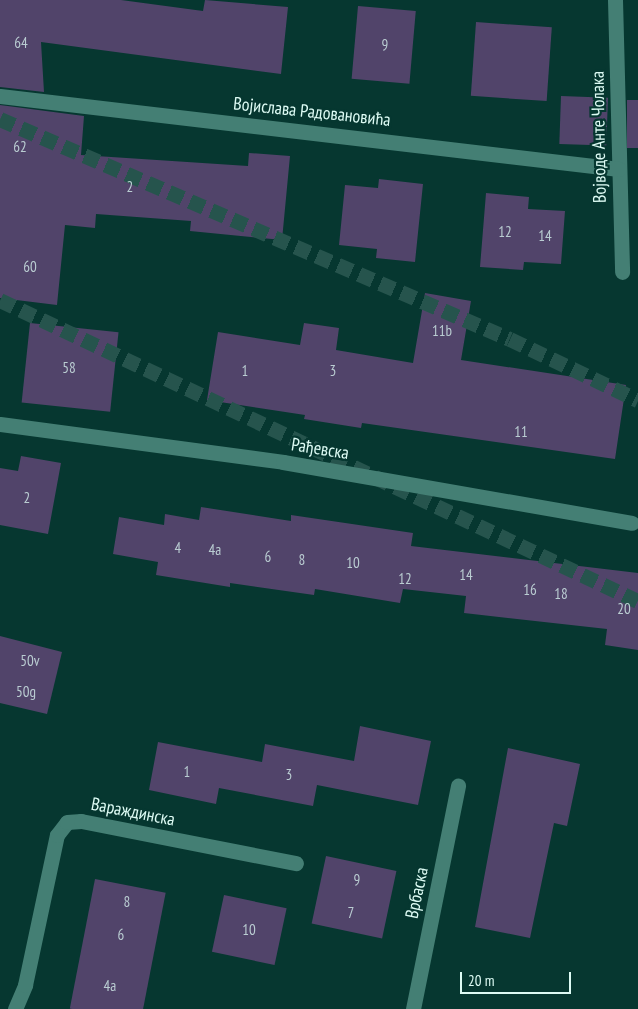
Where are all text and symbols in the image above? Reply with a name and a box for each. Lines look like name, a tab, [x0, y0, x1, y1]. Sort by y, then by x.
house number: 64	[14, 34, 28, 52]
house number: 9	[382, 36, 388, 54]
street label: Војводе Анте Чолака	[587, 70, 611, 204]
street label: Војислава Радовановића	[232, 93, 392, 131]
house number: 62	[13, 138, 27, 156]
house number: 2	[127, 178, 133, 196]
house number: 12	[498, 223, 512, 241]
house number: 14	[538, 227, 552, 245]
house number: 60	[23, 258, 37, 276]
house number: 11b	[432, 322, 452, 340]
house number: 58	[62, 359, 76, 377]
house number: 1	[242, 362, 248, 380]
house number: 3	[330, 362, 336, 380]
house number: 11	[514, 423, 528, 441]
street label: Рађевска	[290, 434, 350, 464]
house number: 2	[24, 489, 30, 507]
house number: 4	[175, 539, 181, 557]
house number: 4a	[209, 541, 221, 559]
house number: 6	[265, 548, 271, 566]
house number: 8	[299, 551, 305, 569]
house number: 10	[346, 554, 360, 572]
house number: 14	[459, 566, 473, 584]
house number: 12	[398, 570, 412, 588]
house number: 16	[523, 581, 537, 599]
house number: 18	[554, 585, 568, 603]
house number: 20	[617, 600, 631, 618]
house number: 50v	[20, 652, 40, 670]
house number: 50g	[16, 683, 36, 701]
house number: 1	[184, 763, 190, 781]
house number: 3	[286, 766, 292, 784]
street label: Вараждинска	[89, 793, 177, 831]
street label: Врбаска	[401, 865, 433, 921]
house number: 9	[354, 871, 360, 889]
house number: 8	[124, 893, 130, 911]
house number: 7	[348, 904, 354, 922]
house number: 10	[242, 921, 256, 939]
house number: 6	[118, 926, 124, 944]
scale bar	[463, 962, 574, 994]
text: 20 m	[468, 971, 494, 990]
house number: 4a	[104, 977, 116, 995]

